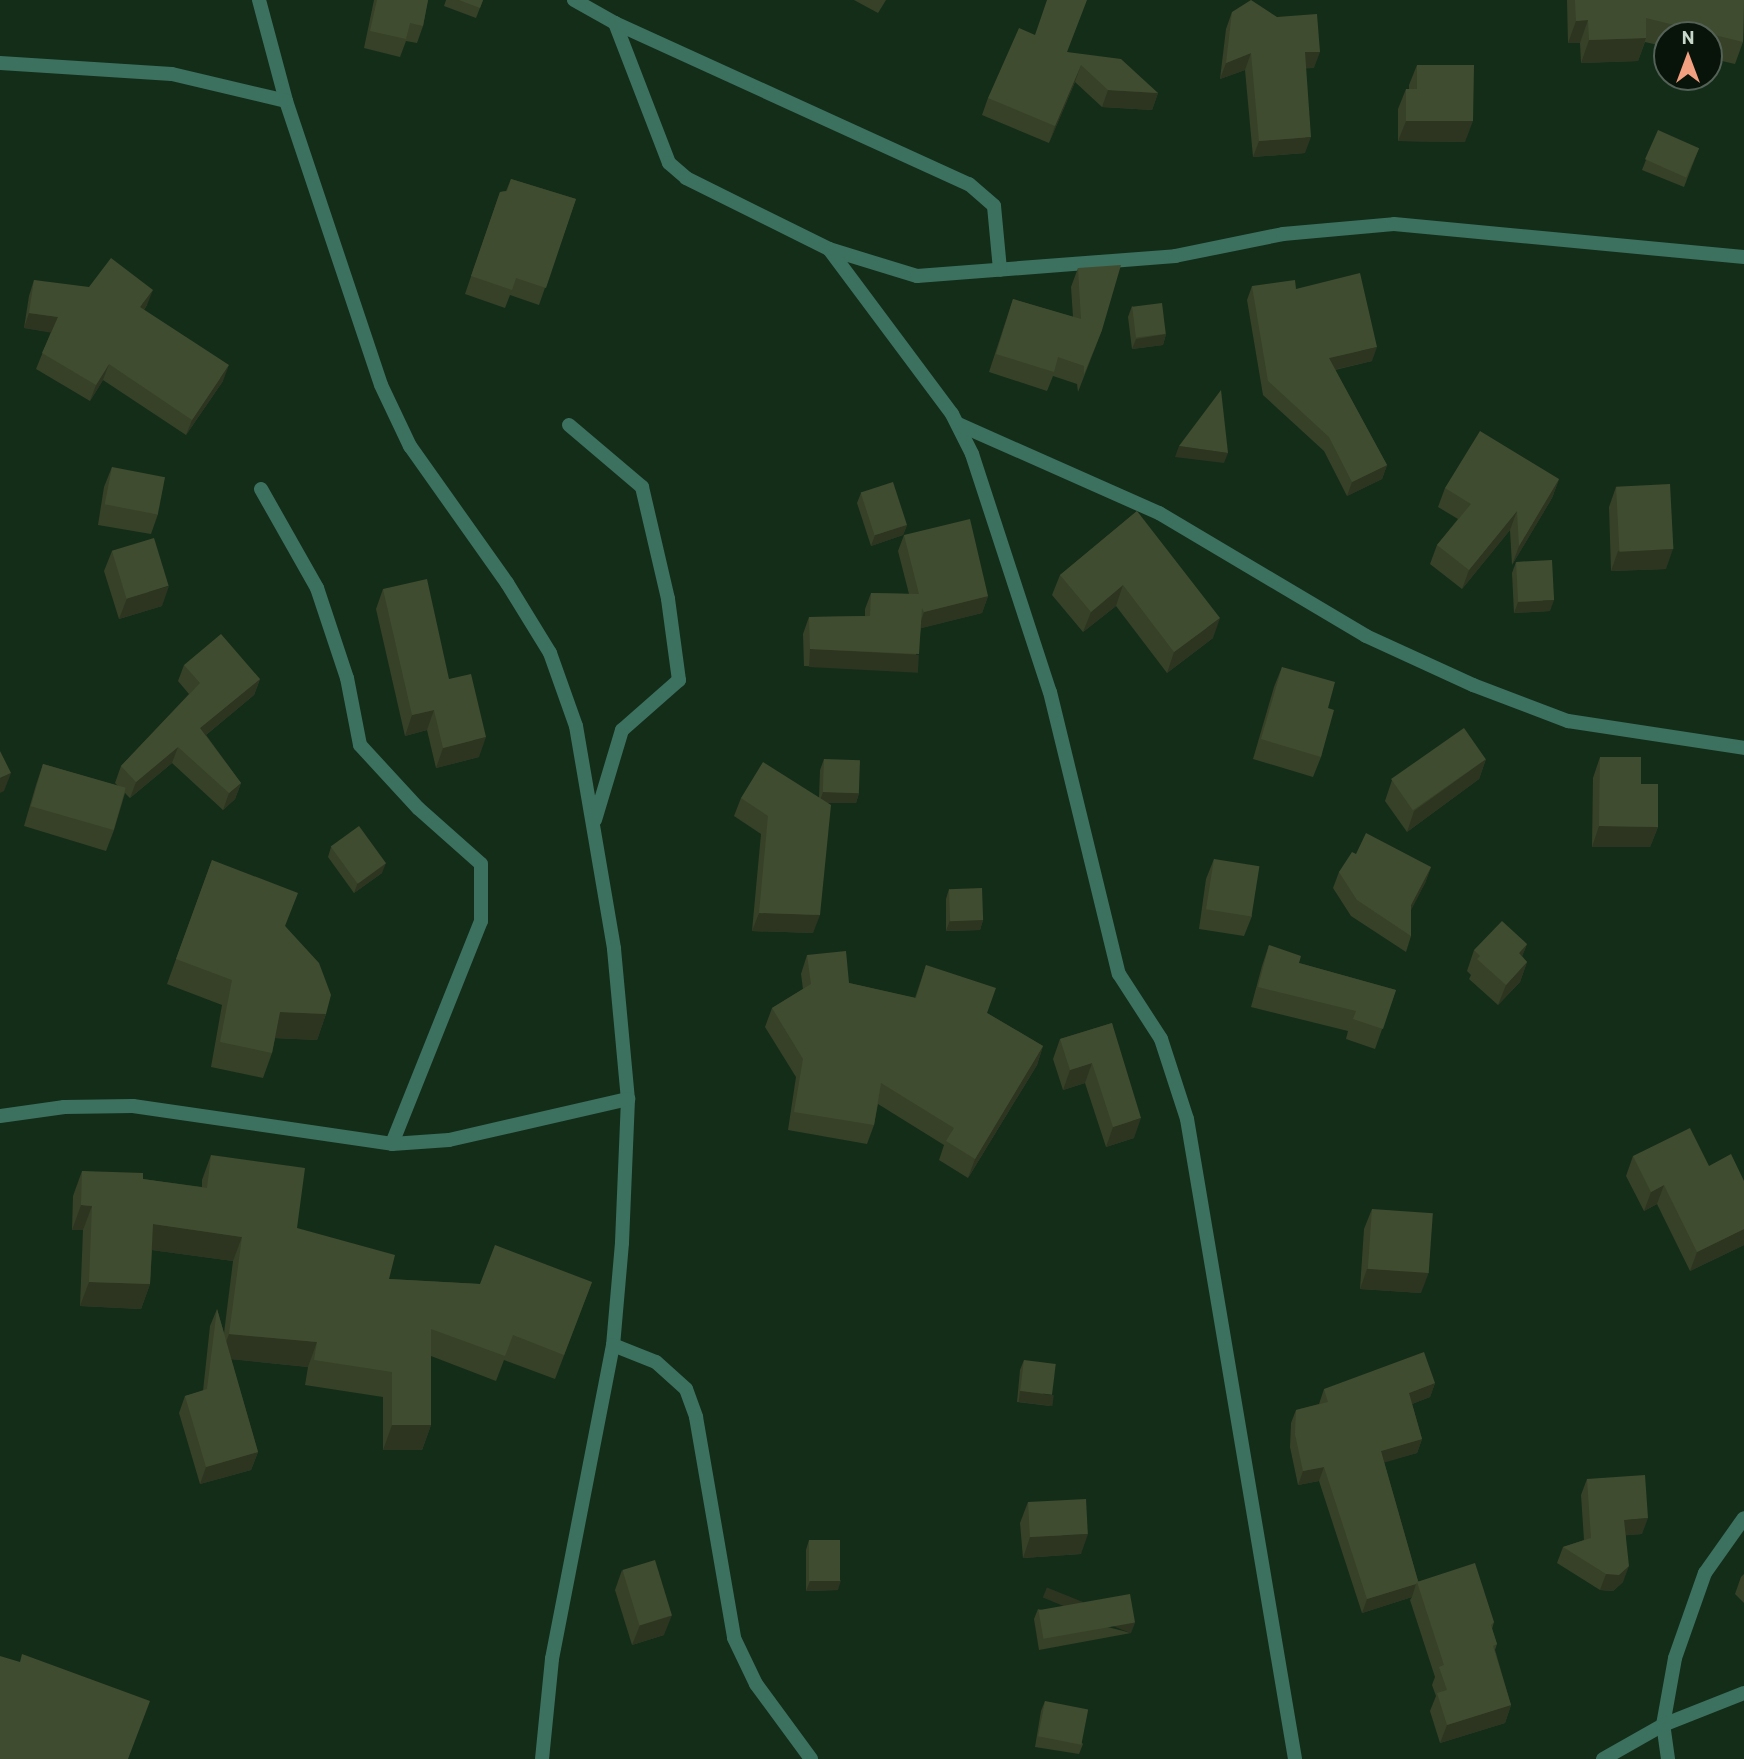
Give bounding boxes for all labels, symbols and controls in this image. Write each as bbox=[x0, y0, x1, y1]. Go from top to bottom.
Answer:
north arrow bbox=[1653, 21, 1723, 91]
text: N bbox=[1682, 25, 1694, 48]

